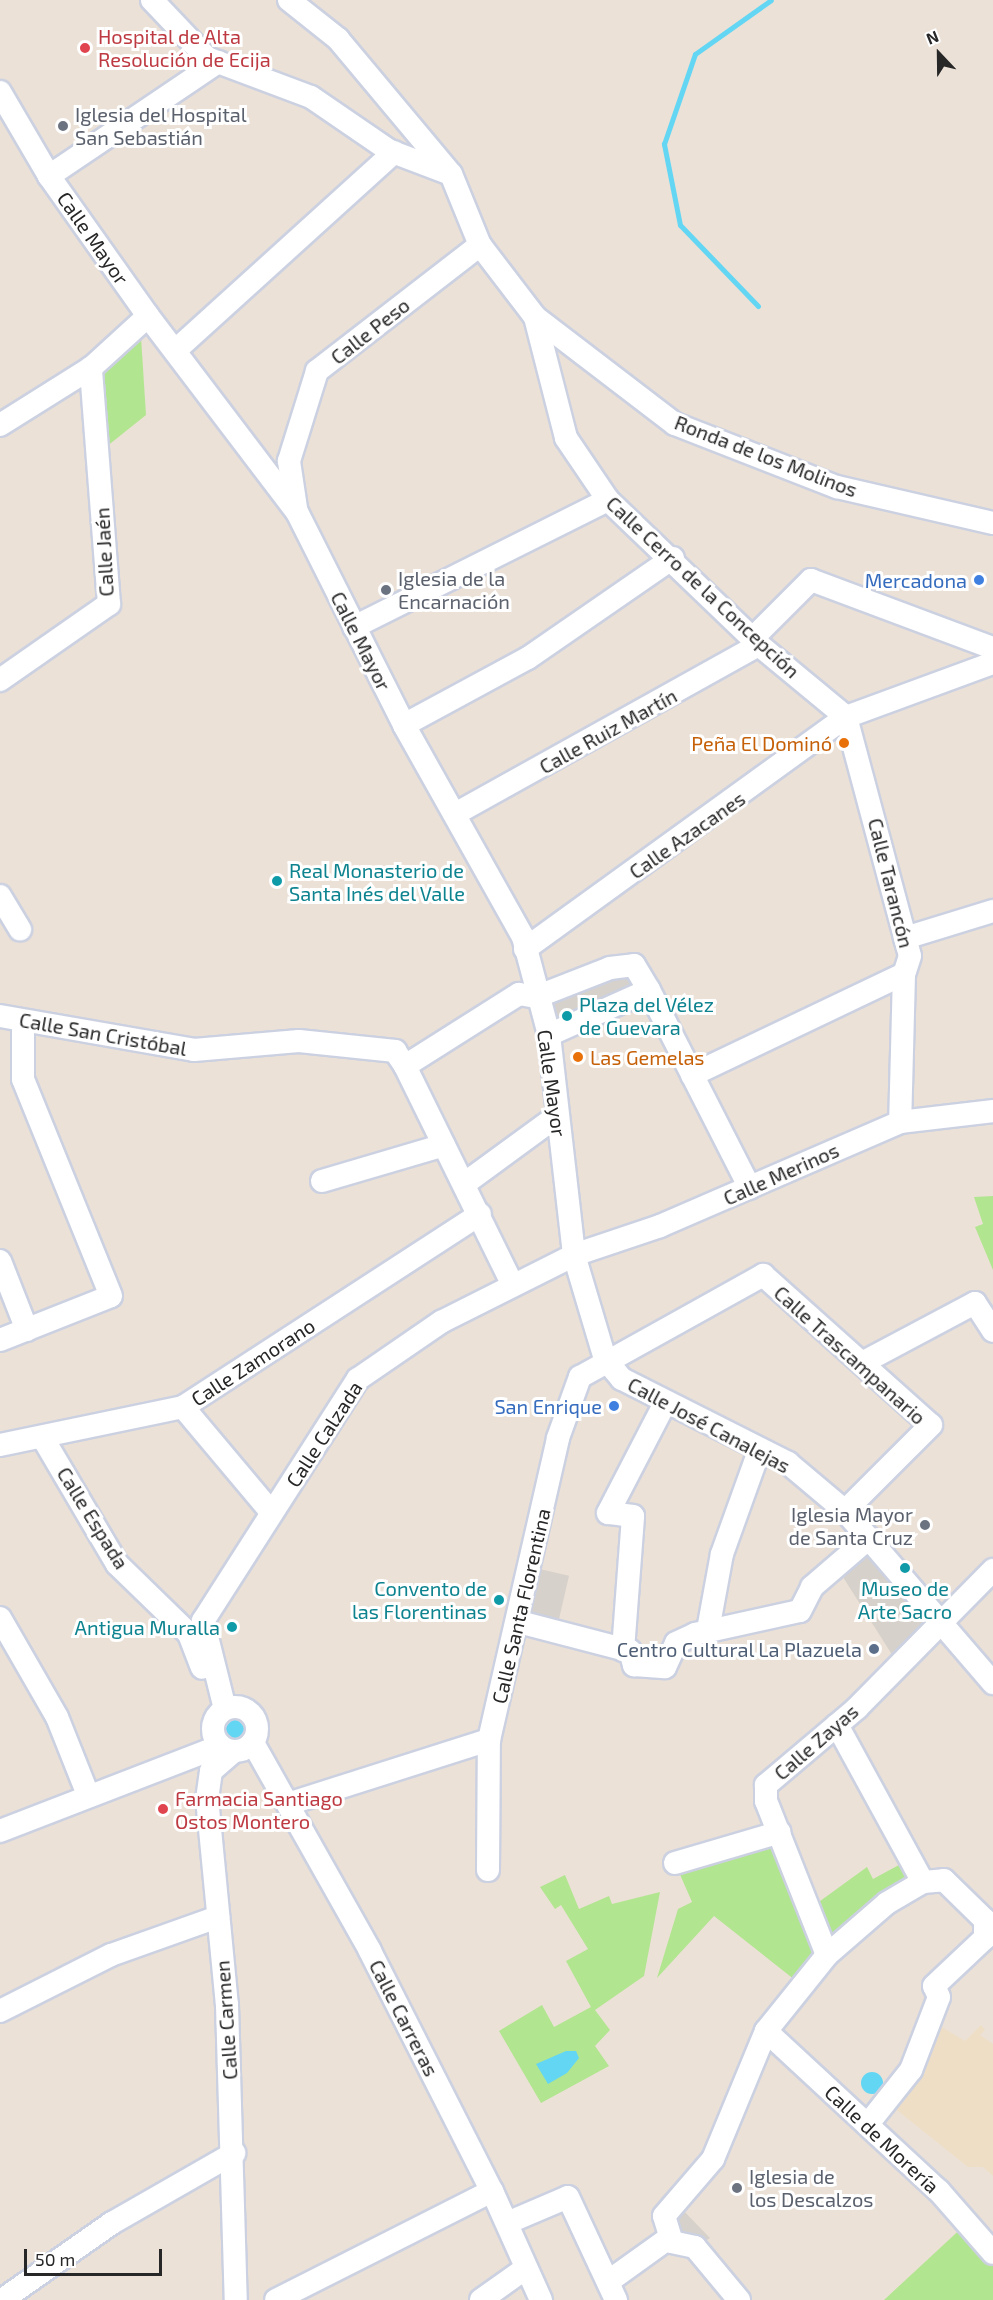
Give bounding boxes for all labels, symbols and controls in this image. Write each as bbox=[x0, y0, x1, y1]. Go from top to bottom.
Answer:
place label: Hospital de Alta Resolución de Ecija bbox=[98, 24, 271, 71]
north arrow bbox=[909, 24, 969, 84]
text: N bbox=[923, 26, 941, 48]
marker: Hospital de Alta Resolución de Ecija bbox=[76, 39, 94, 57]
place label: Iglesia del Hospital San Sebastián bbox=[75, 102, 247, 149]
marker: Iglesia del Hospital San Sebastián bbox=[56, 119, 70, 133]
street label: Calle Mayor bbox=[52, 187, 134, 289]
street label: Calle Peso bbox=[326, 293, 414, 369]
street label: Ronda de los Molinos bbox=[671, 410, 861, 502]
street label: Calle Cerro de la Concepción bbox=[601, 491, 805, 683]
street label: Calle Jaén bbox=[90, 507, 118, 597]
place label: Iglesia de la Encarnación bbox=[398, 566, 510, 613]
place label: Mercadona bbox=[865, 568, 967, 592]
marker: Mercadona bbox=[972, 573, 986, 587]
marker: Iglesia de la Encarnación bbox=[379, 583, 393, 597]
street label: Calle Mayor bbox=[326, 588, 396, 694]
street label: Calle Ruiz Martín bbox=[535, 683, 681, 779]
place label: Peña El Dominó bbox=[691, 731, 832, 755]
marker: Peña El Dominó bbox=[837, 736, 851, 750]
street label: Calle Azacanes bbox=[624, 786, 750, 884]
street label: Calle Tarancón bbox=[863, 815, 919, 951]
place label: Real Monasterio de Santa Inés del Valle bbox=[289, 858, 466, 905]
marker: Real Monasterio de Santa Inés del Valle bbox=[270, 874, 284, 888]
place label: Plaza del Vélez de Guevara bbox=[579, 993, 715, 1040]
street label: Calle San Cristóbal bbox=[17, 1007, 189, 1061]
marker: Plaza del Vélez de Guevara bbox=[560, 1009, 574, 1023]
street label: Calle Mayor bbox=[533, 1028, 571, 1138]
place label: Las Gemelas bbox=[590, 1045, 705, 1069]
marker: Las Gemelas bbox=[571, 1050, 585, 1064]
street label: Calle Merinos bbox=[720, 1138, 842, 1210]
street label: Calle Trascampanario bbox=[769, 1280, 931, 1430]
street label: Calle Zamorano bbox=[187, 1313, 319, 1411]
street label: Calle José Canalejas bbox=[624, 1372, 794, 1478]
street label: Calle Calzada bbox=[281, 1377, 367, 1491]
place label: San Enrique bbox=[494, 1394, 602, 1418]
marker: San Enrique bbox=[607, 1399, 621, 1413]
street label: Calle Espada bbox=[52, 1463, 134, 1573]
place label: Iglesia Mayor de Santa Cruz bbox=[788, 1502, 913, 1549]
street label: Calle Santa Florentina bbox=[487, 1506, 555, 1706]
marker: Iglesia Mayor de Santa Cruz bbox=[918, 1518, 932, 1532]
marker: Museo de Arte Sacro bbox=[898, 1561, 912, 1575]
place label: Convento de las Florentinas bbox=[352, 1576, 487, 1623]
place label: Museo de Arte Sacro bbox=[858, 1577, 952, 1624]
marker: Convento de las Florentinas bbox=[492, 1593, 506, 1607]
place label: Antigua Muralla bbox=[75, 1615, 220, 1639]
marker: Antigua Muralla bbox=[225, 1620, 239, 1634]
place label: Centro Cultural La Plazuela bbox=[616, 1637, 862, 1661]
marker: Centro Cultural La Plazuela bbox=[867, 1642, 881, 1656]
street label: Calle Zayas bbox=[769, 1699, 863, 1785]
place label: Farmacia Santiago Ostos Montero bbox=[175, 1786, 343, 1833]
marker: Farmacia Santiago Ostos Montero bbox=[156, 1802, 170, 1816]
street label: Calle Carreras bbox=[364, 1956, 444, 2080]
street label: Calle Carmen bbox=[210, 1959, 242, 2081]
street label: Calle de Morería bbox=[820, 2080, 944, 2198]
place label: Iglesia de los Descalzos bbox=[749, 2164, 873, 2211]
marker: Iglesia de los Descalzos bbox=[730, 2181, 744, 2195]
scale bar bbox=[27, 2237, 165, 2275]
text: 50 m bbox=[35, 2248, 75, 2270]

